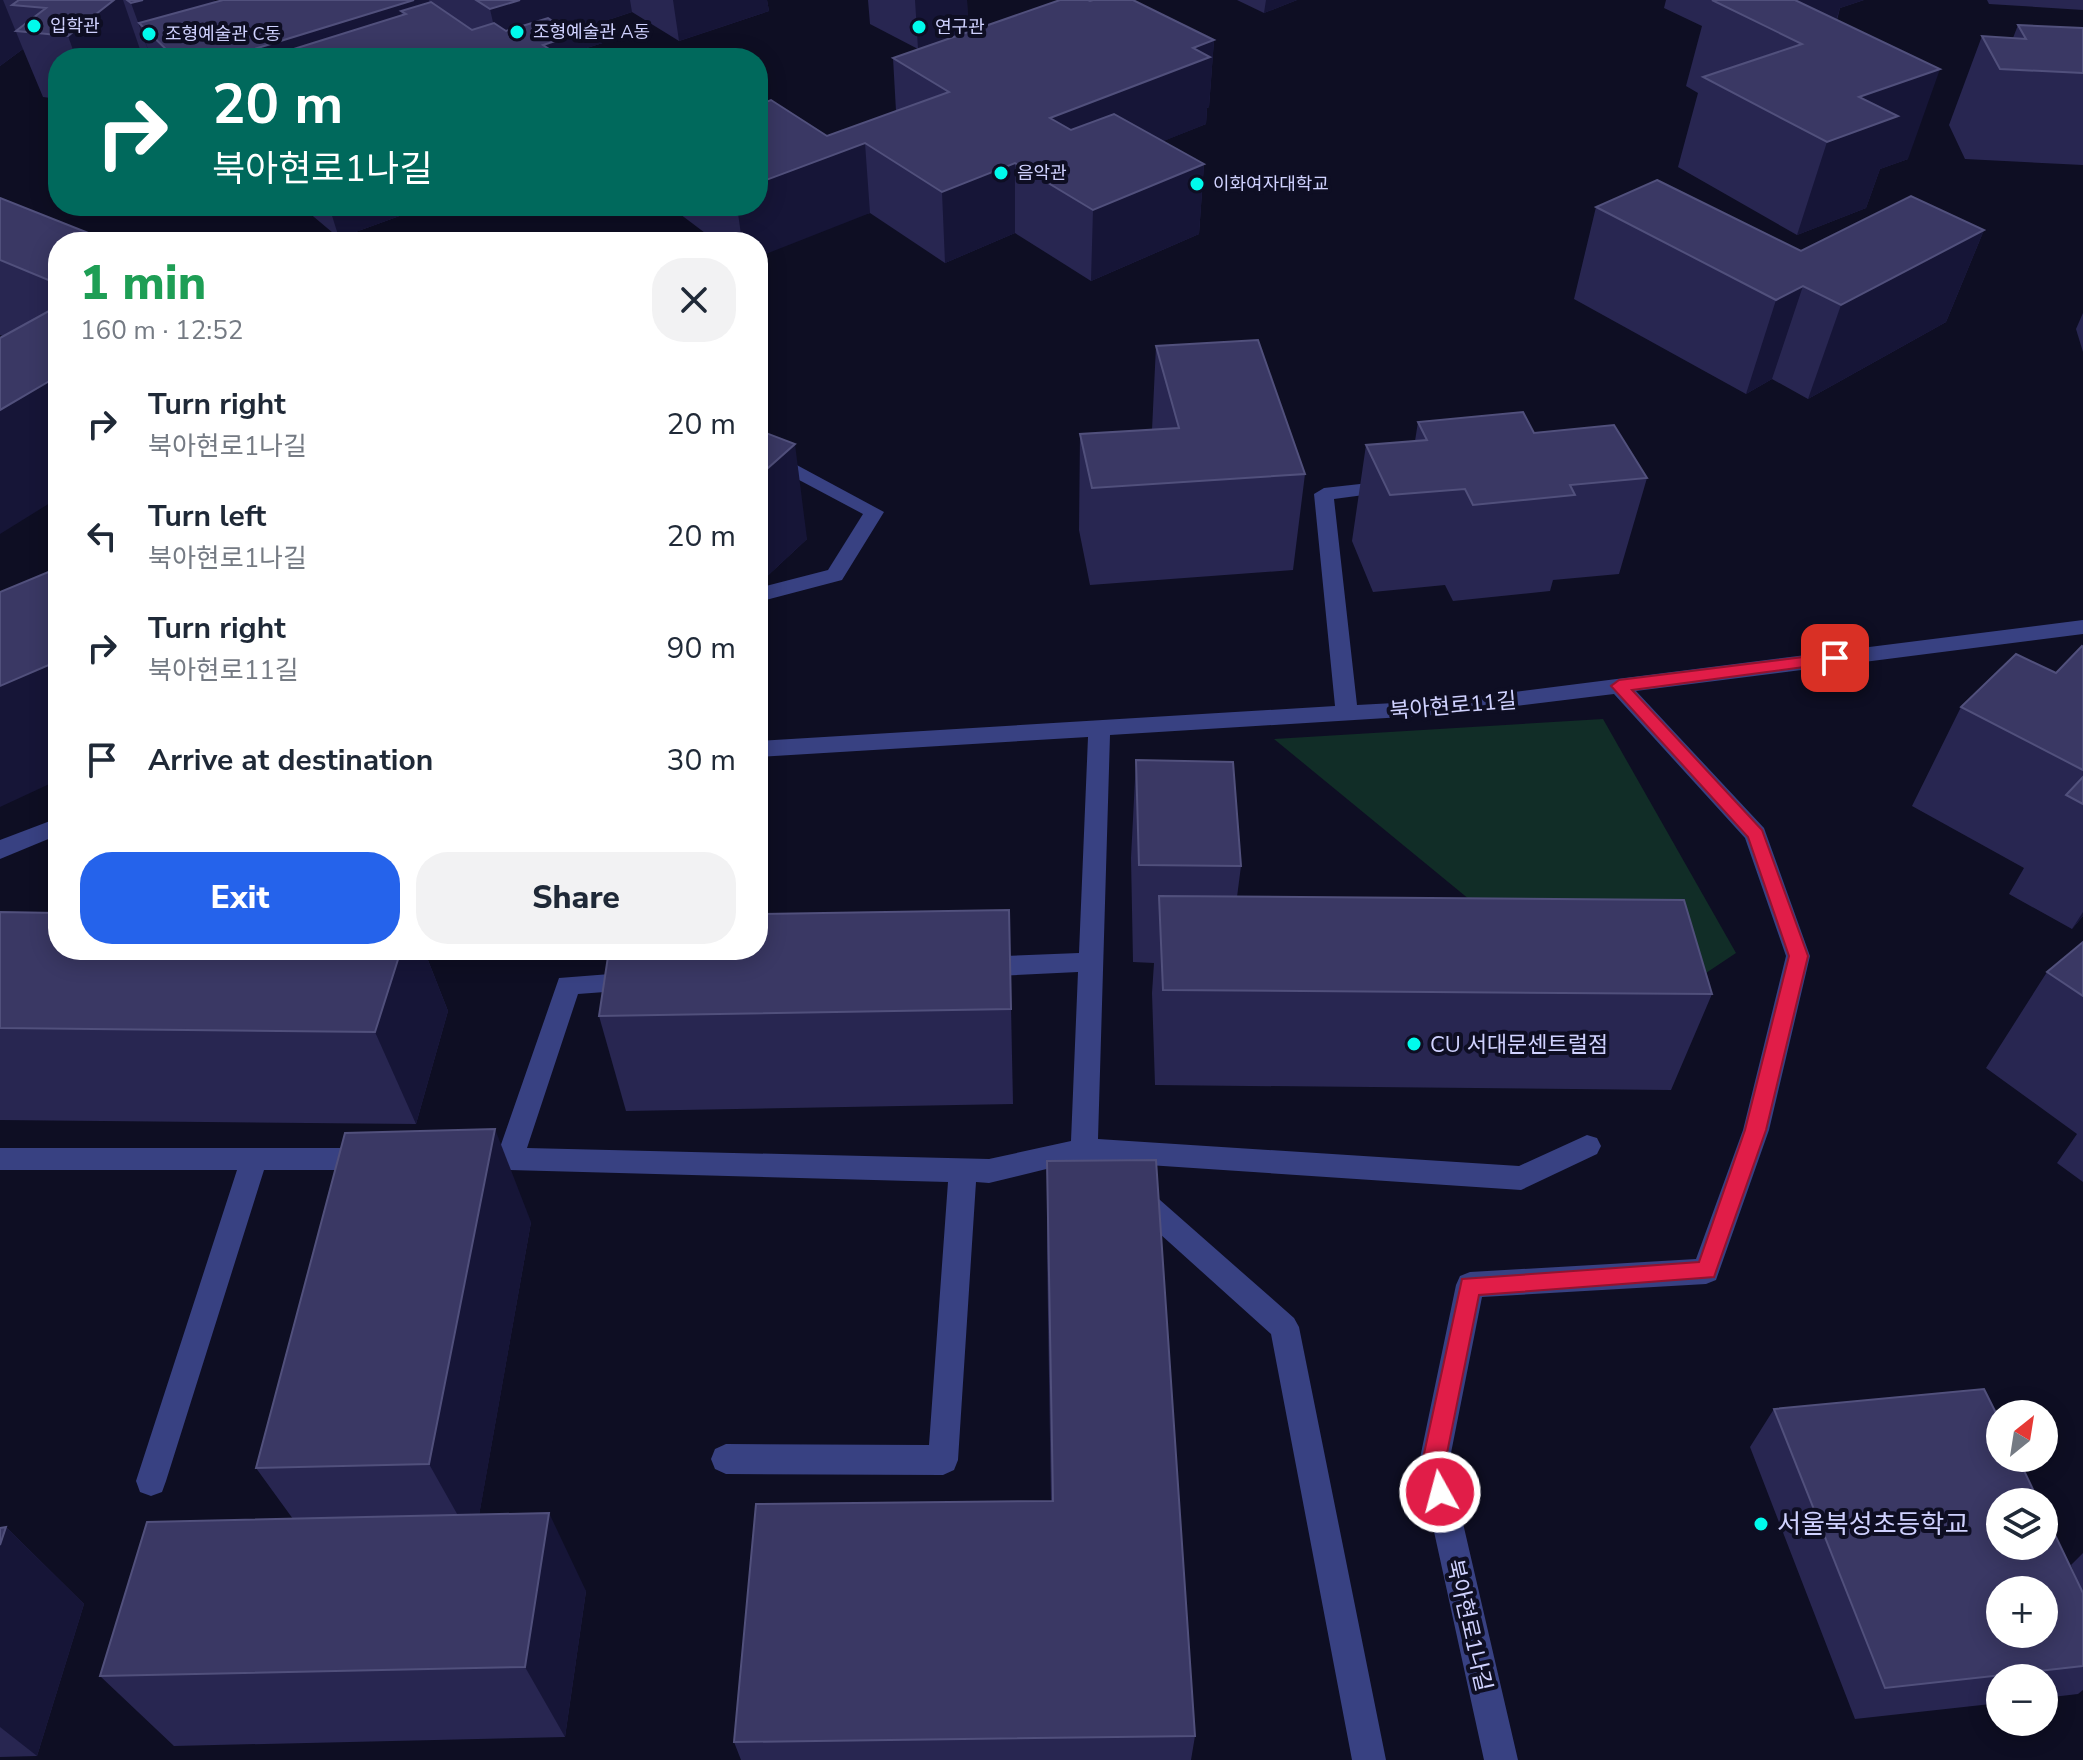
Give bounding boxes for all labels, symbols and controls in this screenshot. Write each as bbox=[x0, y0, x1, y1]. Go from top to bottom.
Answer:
place label: 입학관 bbox=[50, 14, 100, 38]
place label: 연구관 bbox=[935, 15, 985, 39]
marker: 입학관 bbox=[25, 17, 43, 35]
marker: 연구관 bbox=[910, 18, 928, 36]
place label: 조형예술관 A동 bbox=[533, 20, 650, 44]
place label: 조형예술관 C동 bbox=[165, 22, 281, 46]
marker: 조형예술관 A동 bbox=[508, 23, 526, 41]
marker: 조형예술관 C동 bbox=[140, 25, 158, 43]
text: 20 m bbox=[212, 66, 343, 143]
icon: right bbox=[80, 80, 184, 184]
text: 북아현로1나길 bbox=[212, 145, 432, 194]
place label: 음악관 bbox=[1017, 161, 1067, 185]
marker: 음악관 bbox=[992, 164, 1010, 182]
place label: 이화여자대학교 bbox=[1213, 172, 1329, 196]
marker: 이화여자대학교 bbox=[1188, 175, 1206, 193]
text: 1 min bbox=[80, 250, 206, 316]
button: close bbox=[652, 258, 736, 342]
text: 160 m · 12:52 bbox=[80, 313, 243, 348]
text: Turn right bbox=[148, 384, 286, 425]
icon: right bbox=[80, 402, 124, 446]
text: 20 m bbox=[667, 404, 736, 445]
text: 북아현로1나길 bbox=[148, 429, 307, 464]
text: Turn left bbox=[148, 496, 266, 537]
icon: left bbox=[80, 514, 124, 558]
text: 20 m bbox=[667, 516, 736, 557]
text: 북아현로1나길 bbox=[148, 541, 307, 576]
text: Turn right bbox=[148, 608, 286, 649]
pin bbox=[1801, 624, 1869, 692]
icon: right bbox=[80, 626, 124, 670]
text: 90 m bbox=[667, 628, 736, 669]
icon: arrive bbox=[1813, 636, 1857, 680]
text: 북아현로11길 bbox=[148, 653, 299, 688]
street label: 북아현로11길 bbox=[1388, 685, 1518, 727]
icon: arrive bbox=[80, 738, 124, 782]
text: Arrive at destination bbox=[148, 740, 433, 781]
text: 30 m bbox=[667, 740, 736, 781]
button: Exit bbox=[80, 852, 400, 944]
button: Share bbox=[416, 852, 736, 944]
place label: CU 서대문센트럴점 bbox=[1430, 1030, 1608, 1060]
marker: CU 서대문센트럴점 bbox=[1405, 1035, 1423, 1053]
north arrow bbox=[1986, 1400, 2058, 1472]
map controls bbox=[1986, 1400, 2058, 1736]
position arrow bbox=[1398, 1450, 1482, 1534]
button: layers bbox=[1986, 1488, 2058, 1560]
place label: 서울북성초등학교 bbox=[1777, 1507, 1968, 1542]
marker: 서울북성초등학교 bbox=[1752, 1515, 1770, 1533]
street label: 북아현로1나길 bbox=[1439, 1556, 1499, 1694]
button: + bbox=[1986, 1576, 2058, 1648]
button: − bbox=[1986, 1664, 2058, 1736]

